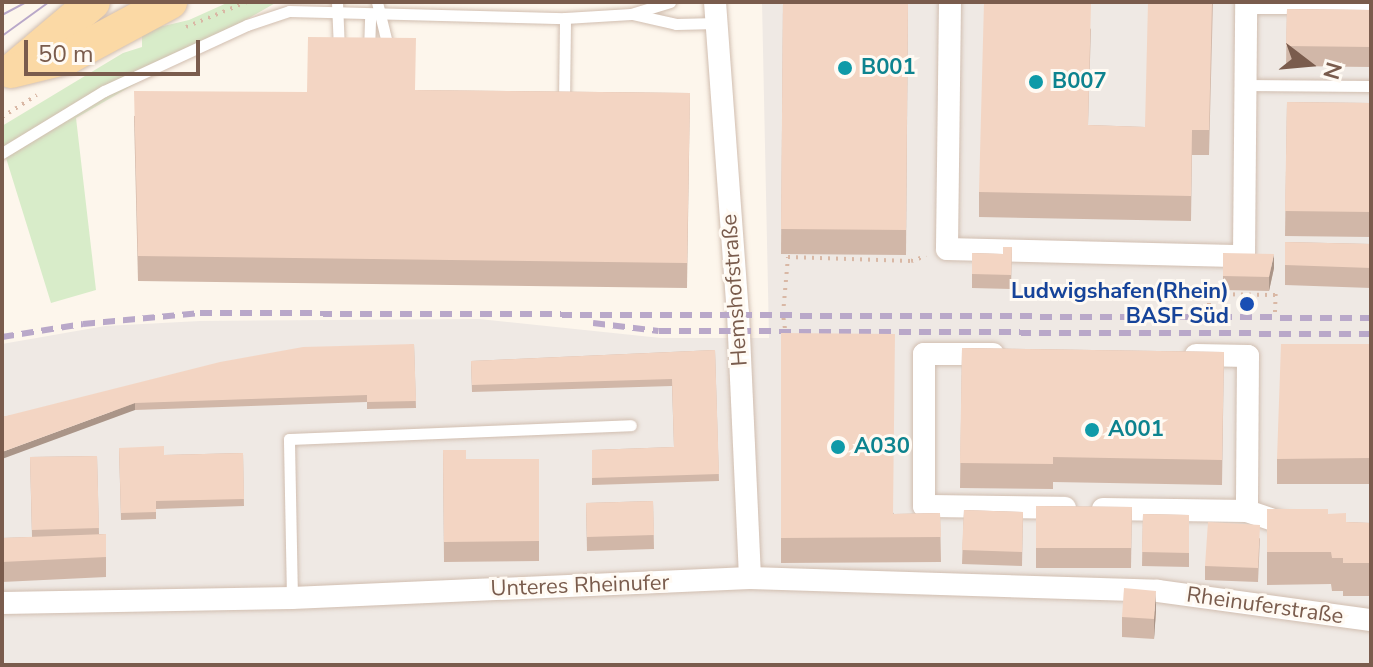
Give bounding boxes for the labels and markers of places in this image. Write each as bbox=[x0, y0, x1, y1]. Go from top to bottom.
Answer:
place label: B001 bbox=[861, 55, 916, 81]
marker: B001 bbox=[836, 59, 854, 77]
place label: B007 bbox=[1052, 69, 1107, 95]
marker: B007 bbox=[1027, 73, 1045, 91]
place label: Ludwigshafen(Rhein) BASF Süd bbox=[1011, 278, 1229, 330]
marker: Ludwigshafen(Rhein) BASF Süd bbox=[1236, 293, 1258, 315]
place label: A001 bbox=[1108, 417, 1164, 443]
marker: A001 bbox=[1083, 421, 1101, 439]
place label: A030 bbox=[854, 434, 910, 460]
marker: A030 bbox=[829, 438, 847, 456]

